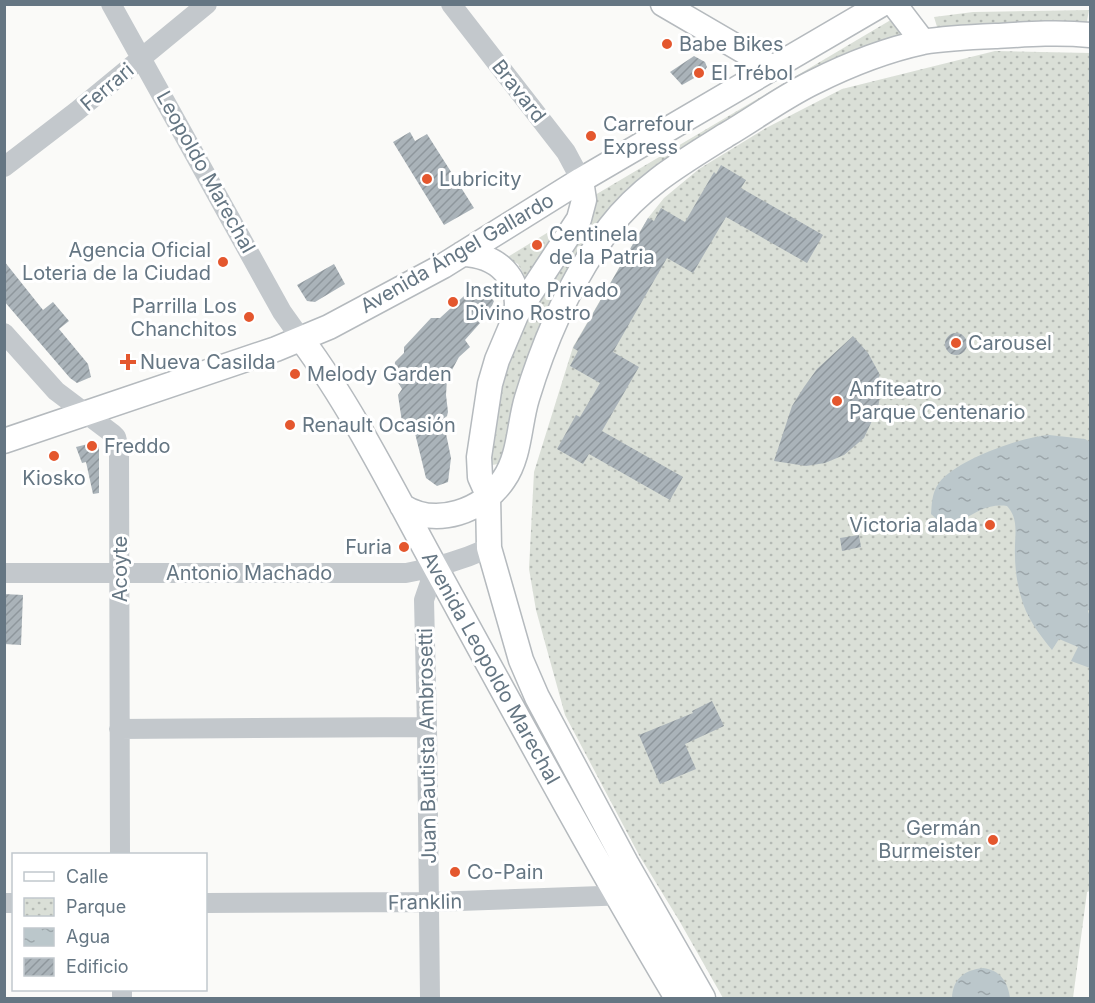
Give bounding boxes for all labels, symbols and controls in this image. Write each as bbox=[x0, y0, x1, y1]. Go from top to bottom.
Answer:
place label: Babe Bikes bbox=[679, 32, 784, 56]
marker: Babe Bikes bbox=[660, 37, 674, 51]
street label: Bravard bbox=[487, 55, 551, 127]
street label: Ferrari bbox=[76, 58, 138, 116]
place label: El Trébol bbox=[711, 61, 793, 85]
marker: El Trébol bbox=[692, 66, 706, 80]
street label: Leopoldo Marechal bbox=[152, 87, 260, 257]
place label: Carrefour Express bbox=[603, 112, 694, 159]
marker: Carrefour Express bbox=[584, 129, 598, 143]
place label: Lubricity bbox=[439, 167, 522, 191]
marker: Lubricity bbox=[420, 172, 434, 186]
street label: Avenida Ángel Gallardo bbox=[356, 187, 558, 318]
place label: Centinela de la Patria bbox=[549, 222, 655, 269]
place label: Agencia Oficial Loteria de la Ciudad bbox=[22, 238, 211, 285]
marker: Centinela de la Patria bbox=[530, 238, 544, 252]
marker: Agencia Oficial Loteria de la Ciudad bbox=[216, 255, 230, 269]
place label: Instituto Privado Divino Rostro bbox=[465, 278, 619, 325]
place label: Parrilla Los Chanchitos bbox=[131, 294, 237, 341]
marker: Instituto Privado Divino Rostro bbox=[446, 295, 460, 309]
marker: Parrilla Los Chanchitos bbox=[242, 310, 256, 324]
place label: Carousel bbox=[968, 331, 1052, 355]
marker: Carousel bbox=[949, 336, 963, 350]
place label: Nueva Casilda bbox=[140, 350, 276, 374]
marker: Nueva Casilda bbox=[121, 355, 135, 369]
place label: Melody Garden bbox=[307, 362, 452, 386]
marker: Melody Garden bbox=[288, 367, 302, 381]
place label: Anfiteatro Parque Centenario bbox=[849, 377, 1025, 424]
marker: Anfiteatro Parque Centenario bbox=[830, 394, 844, 408]
place label: Renault Ocasión bbox=[302, 413, 456, 437]
marker: Renault Ocasión bbox=[283, 418, 297, 432]
place label: Freddo bbox=[104, 434, 171, 458]
marker: Freddo bbox=[85, 439, 99, 453]
marker: Kiosko bbox=[47, 449, 61, 463]
place label: Kiosko bbox=[22, 466, 86, 490]
place label: Victoria alada bbox=[849, 513, 978, 537]
marker: Victoria alada bbox=[983, 518, 997, 532]
place label: Furia bbox=[345, 535, 392, 559]
street label: Acoyte bbox=[108, 536, 132, 602]
marker: Furia bbox=[397, 540, 411, 554]
street label: Avenida Leopoldo Marechal bbox=[417, 548, 565, 788]
street label: Antonio Machado bbox=[166, 561, 332, 585]
street label: Juan Bautista Ambrosetti bbox=[413, 628, 441, 864]
place label: Germán Burmeister bbox=[878, 816, 981, 863]
marker: Germán Burmeister bbox=[986, 833, 1000, 847]
legend bbox=[12, 853, 207, 991]
place label: Co-Pain bbox=[467, 860, 543, 884]
marker: Co-Pain bbox=[448, 865, 462, 879]
text: Calle bbox=[66, 866, 108, 887]
street label: Franklin bbox=[388, 889, 462, 915]
text: Parque bbox=[66, 896, 126, 917]
text: Agua bbox=[66, 926, 110, 947]
text: Edificio bbox=[66, 956, 129, 977]

